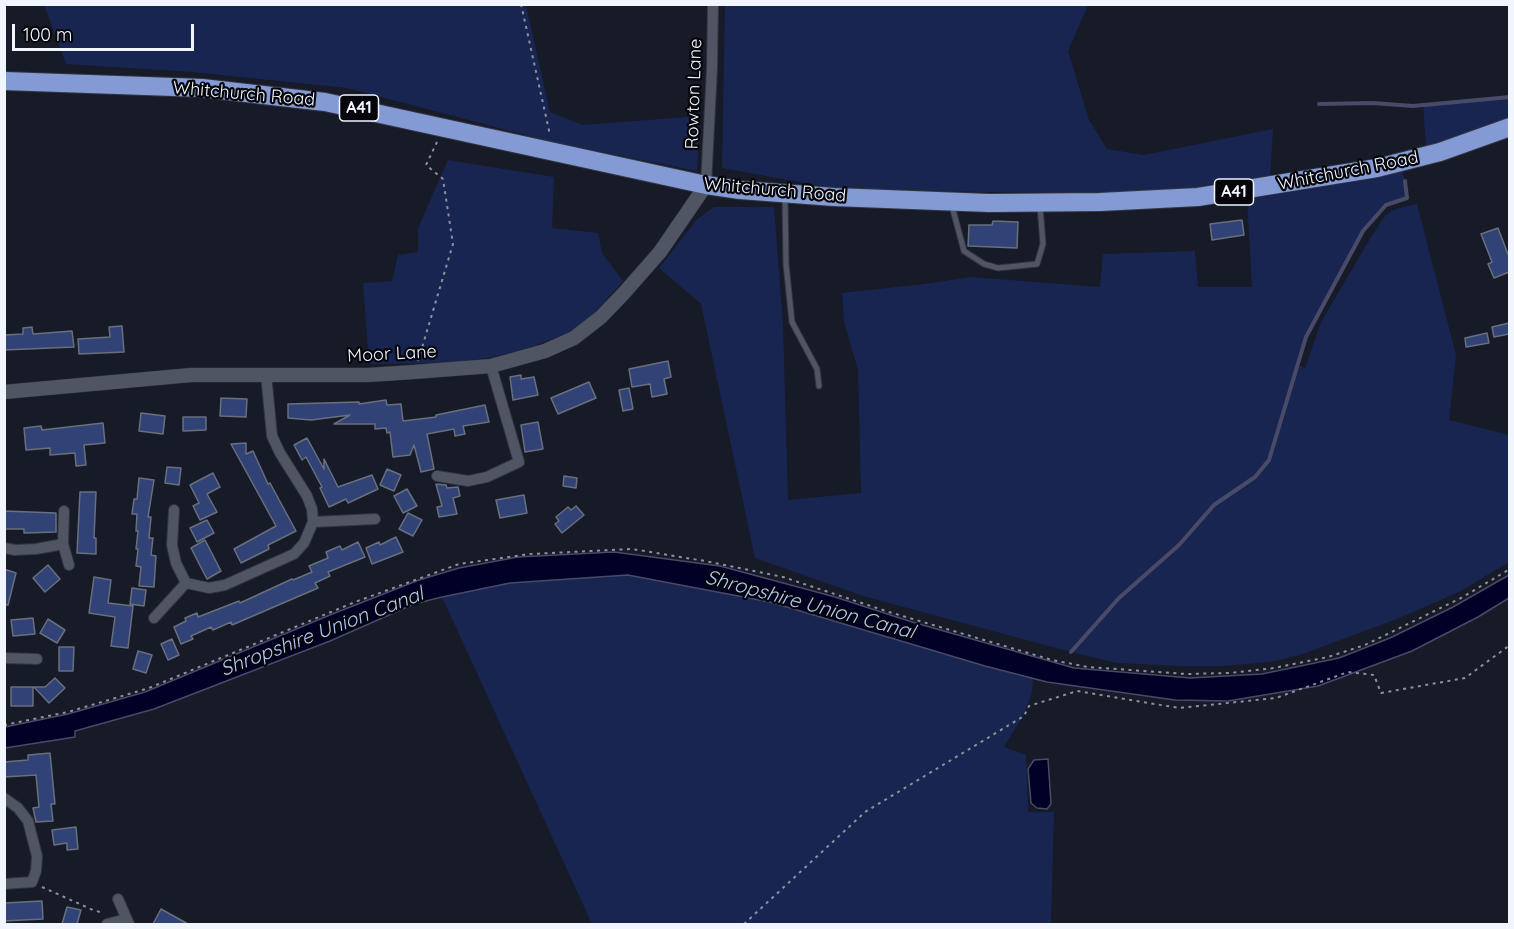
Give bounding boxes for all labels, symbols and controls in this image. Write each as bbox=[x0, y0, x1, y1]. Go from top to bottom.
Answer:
scale bar bbox=[15, 12, 196, 50]
text: 100 m bbox=[23, 23, 72, 46]
street label: Rowton Lane bbox=[681, 38, 707, 150]
street label: Whitchurch Road bbox=[172, 77, 316, 111]
road number: A41 bbox=[340, 95, 378, 121]
street label: Whitchurch Road bbox=[1276, 147, 1420, 195]
street label: Whitchurch Road bbox=[703, 173, 847, 207]
road number: A41 bbox=[1214, 179, 1254, 205]
street label: Moor Lane bbox=[347, 341, 437, 367]
water label: Shropshire Union Canal bbox=[703, 565, 917, 645]
water label: Shropshire Union Canal bbox=[217, 582, 427, 682]

